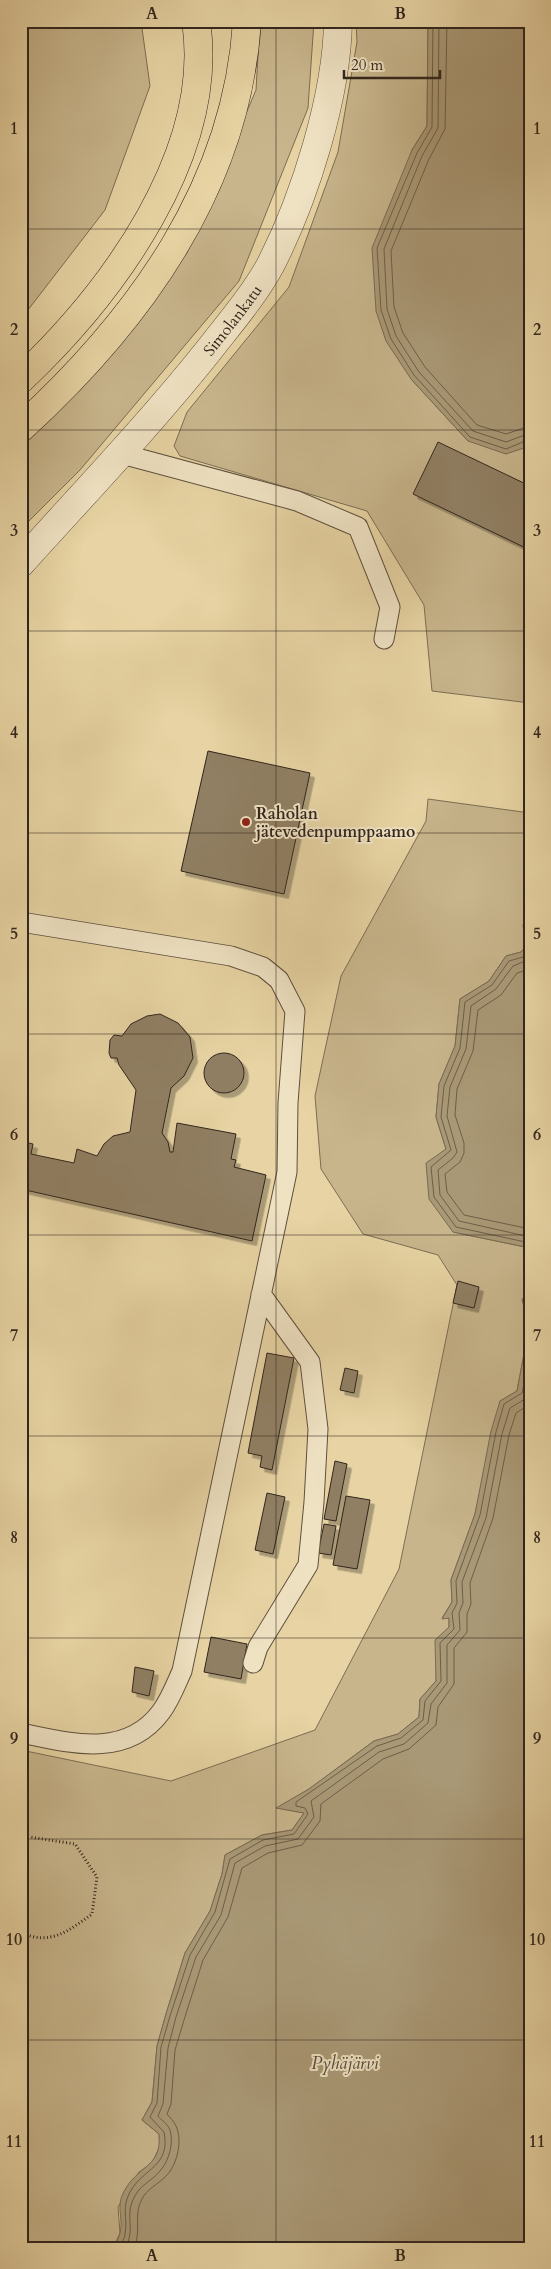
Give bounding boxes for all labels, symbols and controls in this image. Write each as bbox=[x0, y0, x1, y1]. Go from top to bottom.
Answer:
text: A bbox=[146, 3, 158, 25]
text: B bbox=[394, 3, 406, 25]
scale bar bbox=[344, 48, 440, 80]
text: 20 m bbox=[351, 55, 383, 75]
text: 1 bbox=[10, 118, 18, 140]
text: 1 bbox=[533, 118, 541, 140]
street label: Simolankatu bbox=[199, 281, 267, 361]
text: 2 bbox=[10, 319, 18, 341]
text: 2 bbox=[533, 319, 541, 341]
text: 3 bbox=[10, 520, 18, 542]
text: 3 bbox=[533, 520, 541, 542]
text: 4 bbox=[10, 722, 18, 744]
text: 4 bbox=[533, 722, 541, 744]
place label: Raholan jätevedenpumppaamo bbox=[254, 803, 415, 843]
marker: Raholan jätevedenpumppaamo bbox=[240, 816, 252, 828]
text: 5 bbox=[10, 923, 18, 945]
text: 5 bbox=[533, 923, 541, 945]
text: 6 bbox=[10, 1124, 18, 1146]
text: 6 bbox=[533, 1124, 541, 1146]
text: 7 bbox=[10, 1325, 18, 1347]
text: 7 bbox=[533, 1325, 541, 1347]
text: 8 bbox=[10, 1527, 18, 1549]
text: 8 bbox=[533, 1527, 541, 1549]
text: 9 bbox=[10, 1728, 18, 1750]
text: 9 bbox=[533, 1728, 541, 1750]
text: 10 bbox=[6, 1929, 22, 1951]
text: 10 bbox=[529, 1929, 545, 1951]
water label: Pyhäjärvi bbox=[311, 2051, 380, 2076]
text: 11 bbox=[6, 2131, 22, 2153]
text: 11 bbox=[529, 2131, 545, 2153]
text: A bbox=[146, 2245, 158, 2267]
text: B bbox=[394, 2245, 406, 2267]

